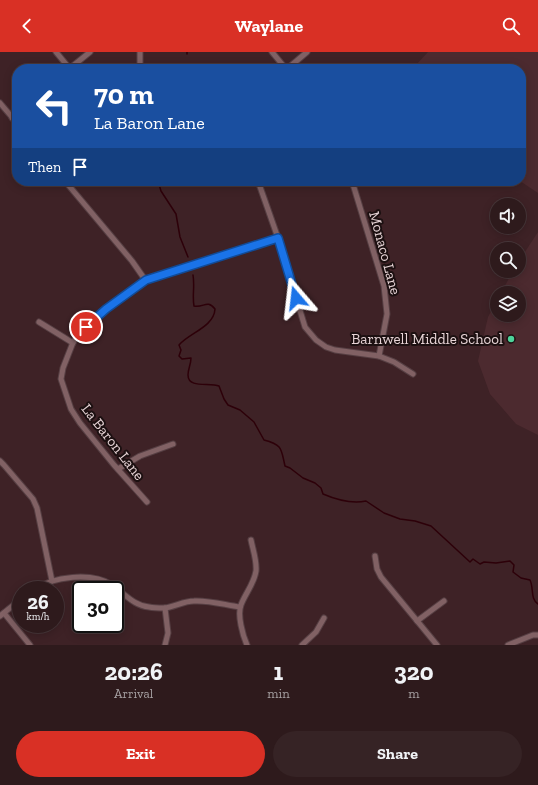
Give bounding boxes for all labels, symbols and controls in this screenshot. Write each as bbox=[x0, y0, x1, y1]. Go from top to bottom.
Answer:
icon: back bbox=[16, 15, 38, 37]
text: Waylane bbox=[235, 15, 303, 37]
icon: search bbox=[500, 15, 522, 37]
text: 70 m bbox=[94, 78, 154, 111]
icon: left bbox=[28, 80, 80, 132]
text: La Baron Lane bbox=[94, 112, 205, 134]
icon: arrive bbox=[69, 156, 91, 178]
text: Then bbox=[28, 158, 61, 176]
map controls bbox=[490, 198, 526, 322]
button: sound bbox=[490, 198, 526, 234]
street label: Monaco Lane bbox=[365, 209, 405, 297]
button: search bbox=[490, 242, 526, 278]
position arrow bbox=[275, 277, 317, 319]
button: layers bbox=[490, 286, 526, 322]
pin bbox=[69, 310, 103, 344]
icon: arrive bbox=[75, 316, 97, 338]
place label: Barnwell Middle School bbox=[351, 330, 503, 348]
marker: Barnwell Middle School bbox=[506, 334, 516, 344]
street label: La Baron Lane bbox=[78, 400, 148, 484]
speed limit sign: 30 bbox=[72, 581, 124, 633]
text: 26 bbox=[27, 590, 49, 614]
text: km/h bbox=[27, 611, 49, 623]
text: 20:26 bbox=[104, 657, 163, 686]
text: 1 bbox=[274, 657, 283, 686]
text: 320 bbox=[394, 657, 434, 686]
text: Arrival bbox=[114, 686, 153, 701]
text: min bbox=[267, 686, 290, 701]
text: m bbox=[408, 686, 419, 701]
button: Exit bbox=[16, 731, 265, 777]
button: Share bbox=[273, 731, 522, 777]

